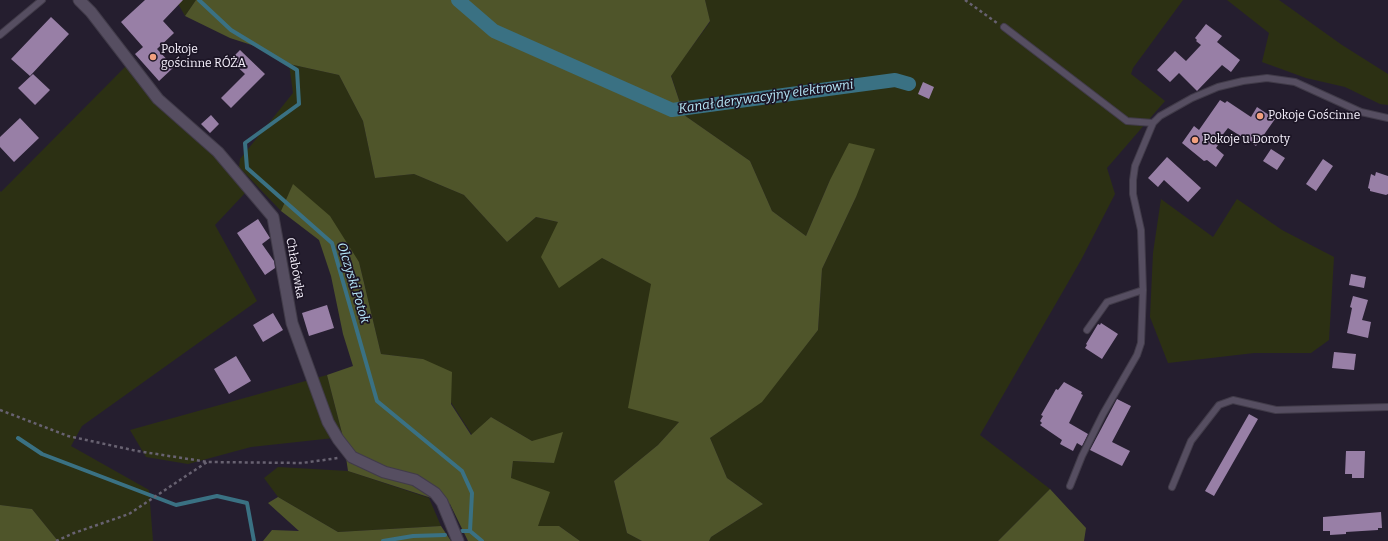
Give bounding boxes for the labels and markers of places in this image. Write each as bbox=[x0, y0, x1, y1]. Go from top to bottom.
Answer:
place label: Pokoje gościnne RÓŻA bbox=[161, 43, 246, 71]
marker: Pokoje gościnne RÓŻA bbox=[148, 52, 158, 62]
place label: Pokoje Gościnne bbox=[1268, 109, 1360, 123]
marker: Pokoje Gościnne bbox=[1255, 111, 1265, 121]
place label: Pokoje u Doroty bbox=[1203, 133, 1290, 147]
marker: Pokoje u Doroty bbox=[1190, 135, 1200, 145]

